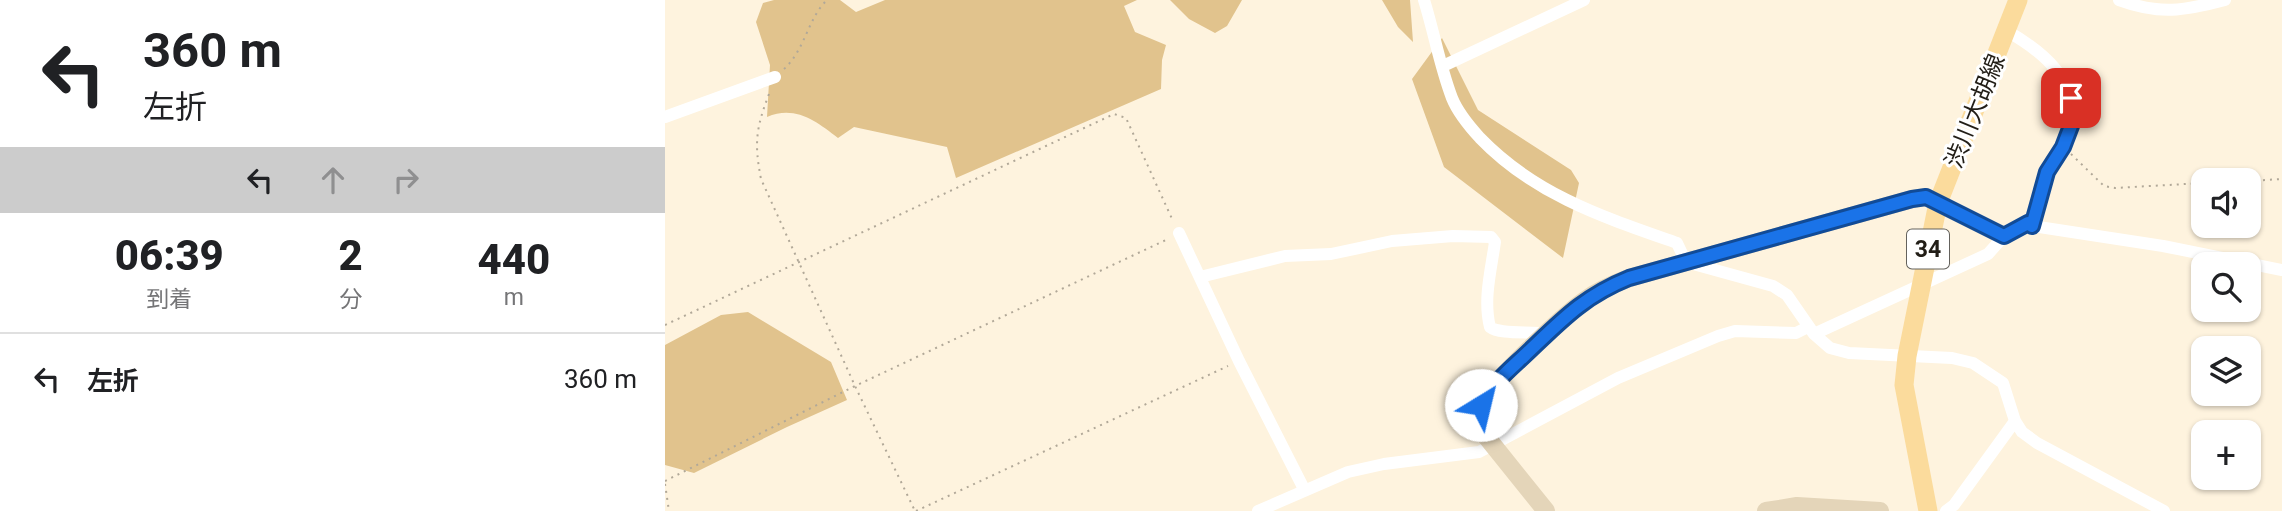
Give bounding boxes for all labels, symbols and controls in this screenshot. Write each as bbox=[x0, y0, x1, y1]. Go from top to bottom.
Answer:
text: 360 m bbox=[143, 22, 282, 79]
icon: left bbox=[28, 28, 119, 119]
street label: 渋川大胡線 bbox=[1940, 50, 2010, 172]
pin bbox=[2041, 68, 2101, 128]
icon: arrive bbox=[2052, 79, 2090, 117]
text: 左折 bbox=[143, 88, 207, 126]
icon: left bbox=[241, 161, 279, 199]
icon: ahead bbox=[314, 161, 352, 199]
icon: right bbox=[387, 161, 425, 199]
map controls bbox=[2191, 168, 2261, 490]
button: sound bbox=[2191, 168, 2261, 238]
road number: 34 bbox=[1907, 230, 1949, 268]
text: 06:39 bbox=[115, 231, 224, 280]
text: 2 bbox=[339, 231, 363, 280]
text: 440 bbox=[478, 235, 550, 284]
button: search bbox=[2191, 252, 2261, 322]
text: m bbox=[504, 284, 524, 311]
text: 到着 bbox=[146, 286, 192, 313]
text: 分 bbox=[339, 286, 362, 313]
button: layers bbox=[2191, 336, 2261, 406]
icon: left bbox=[28, 360, 66, 398]
text: 360 m bbox=[564, 364, 637, 394]
text: 左折 bbox=[87, 366, 139, 396]
position arrow bbox=[1444, 368, 1518, 442]
button: + bbox=[2191, 420, 2261, 490]

